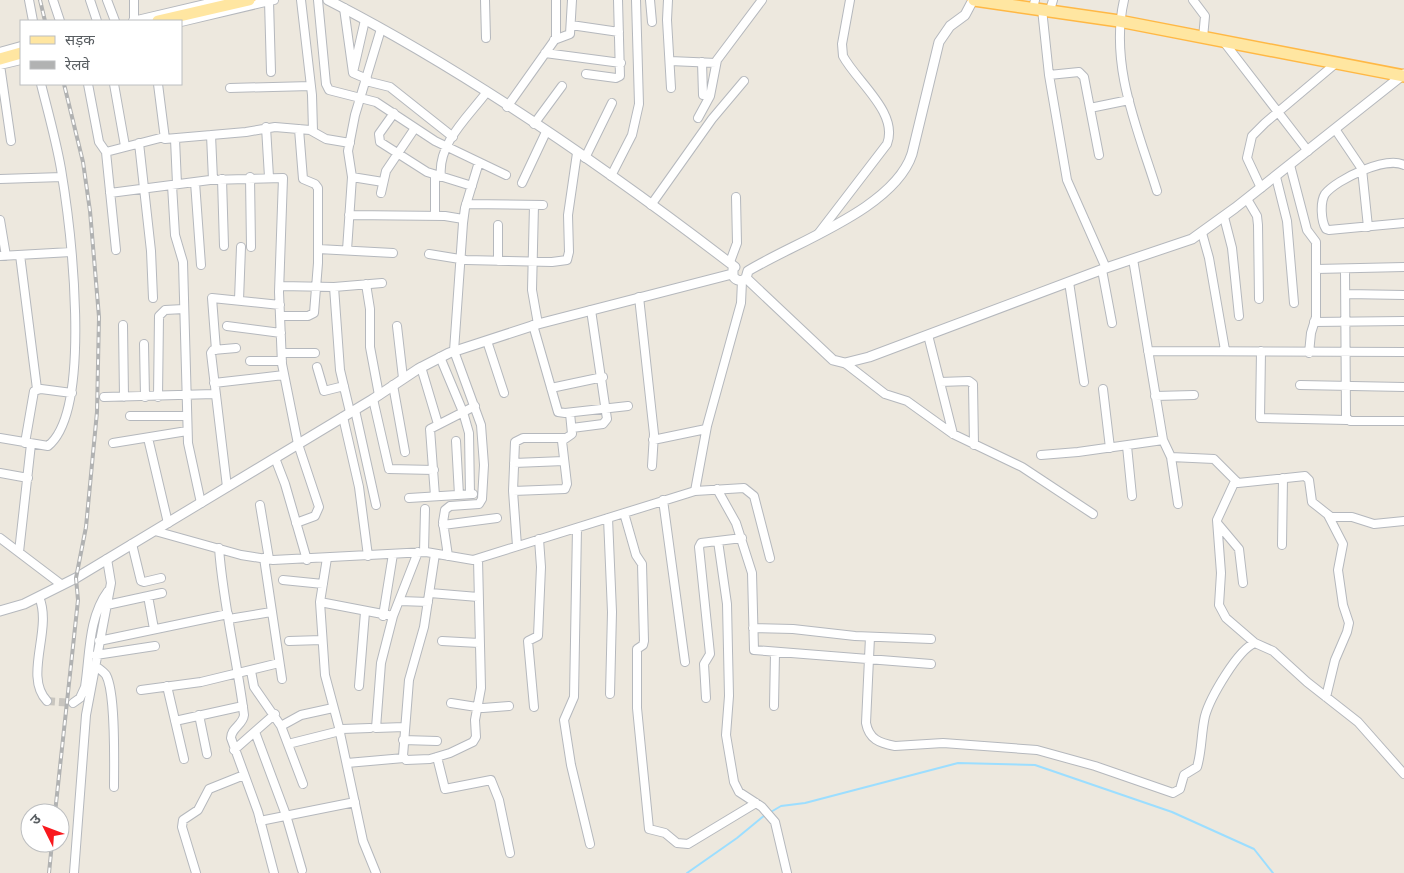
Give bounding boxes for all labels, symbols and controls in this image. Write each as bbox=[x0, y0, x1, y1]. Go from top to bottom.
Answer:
legend bbox=[20, 20, 182, 85]
text: सड़क bbox=[65, 30, 95, 49]
text: रेलवे bbox=[64, 55, 90, 74]
north arrow bbox=[20, 803, 70, 853]
text: उ bbox=[26, 810, 45, 828]

